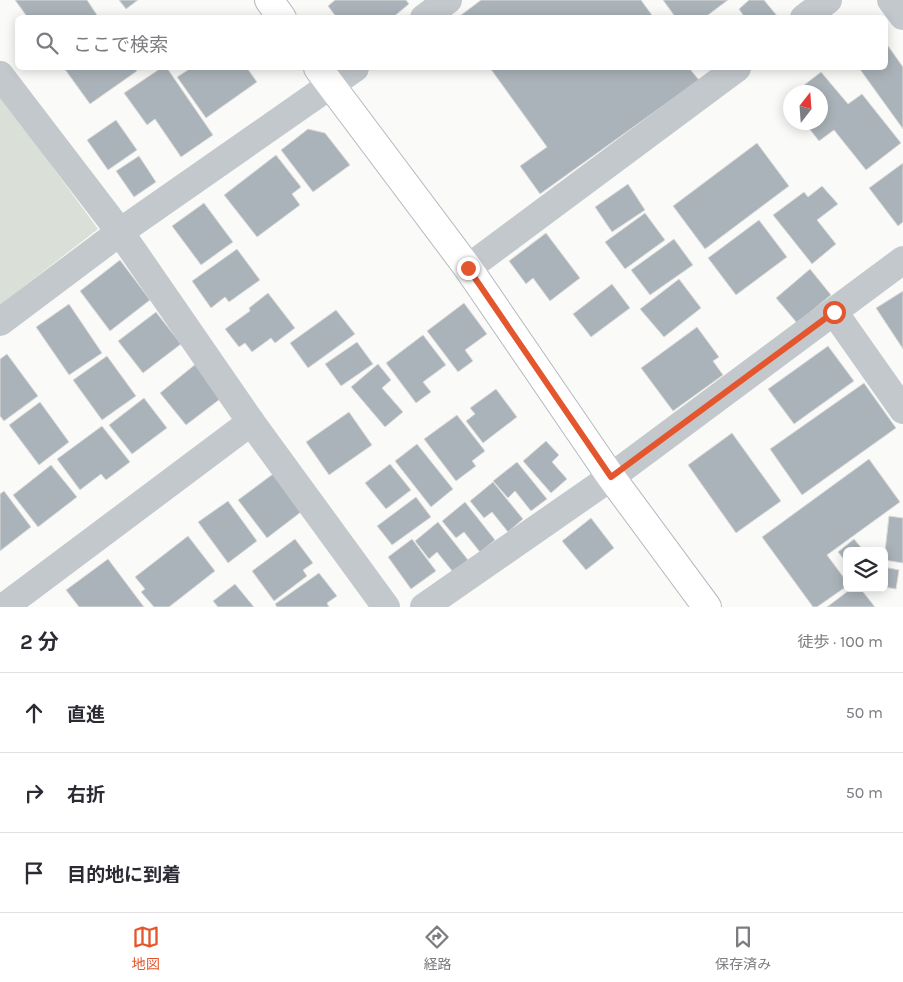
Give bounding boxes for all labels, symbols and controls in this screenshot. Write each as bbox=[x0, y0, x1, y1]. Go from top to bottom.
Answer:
search box bbox=[15, 15, 888, 70]
icon: search bbox=[33, 29, 61, 57]
text: ここで検索 bbox=[73, 34, 168, 56]
north arrow bbox=[783, 85, 828, 130]
route end bbox=[457, 257, 480, 280]
route start bbox=[823, 301, 846, 324]
map controls bbox=[843, 547, 888, 592]
button: layers bbox=[843, 547, 888, 592]
text: 2 分 bbox=[20, 630, 59, 654]
text: 徒歩 · 100 m bbox=[797, 632, 883, 651]
icon: ahead bbox=[20, 699, 48, 727]
text: 50 m bbox=[846, 703, 883, 722]
text: 直進 bbox=[67, 704, 105, 726]
icon: right bbox=[20, 779, 48, 807]
text: 50 m bbox=[846, 783, 883, 802]
text: 右折 bbox=[67, 784, 105, 806]
icon: arrive bbox=[20, 859, 48, 887]
text: 目的地に到着 bbox=[67, 864, 181, 886]
tab: 地図 bbox=[132, 923, 160, 973]
tab: 経路 bbox=[423, 923, 451, 973]
tab: 保存済み bbox=[715, 923, 771, 973]

